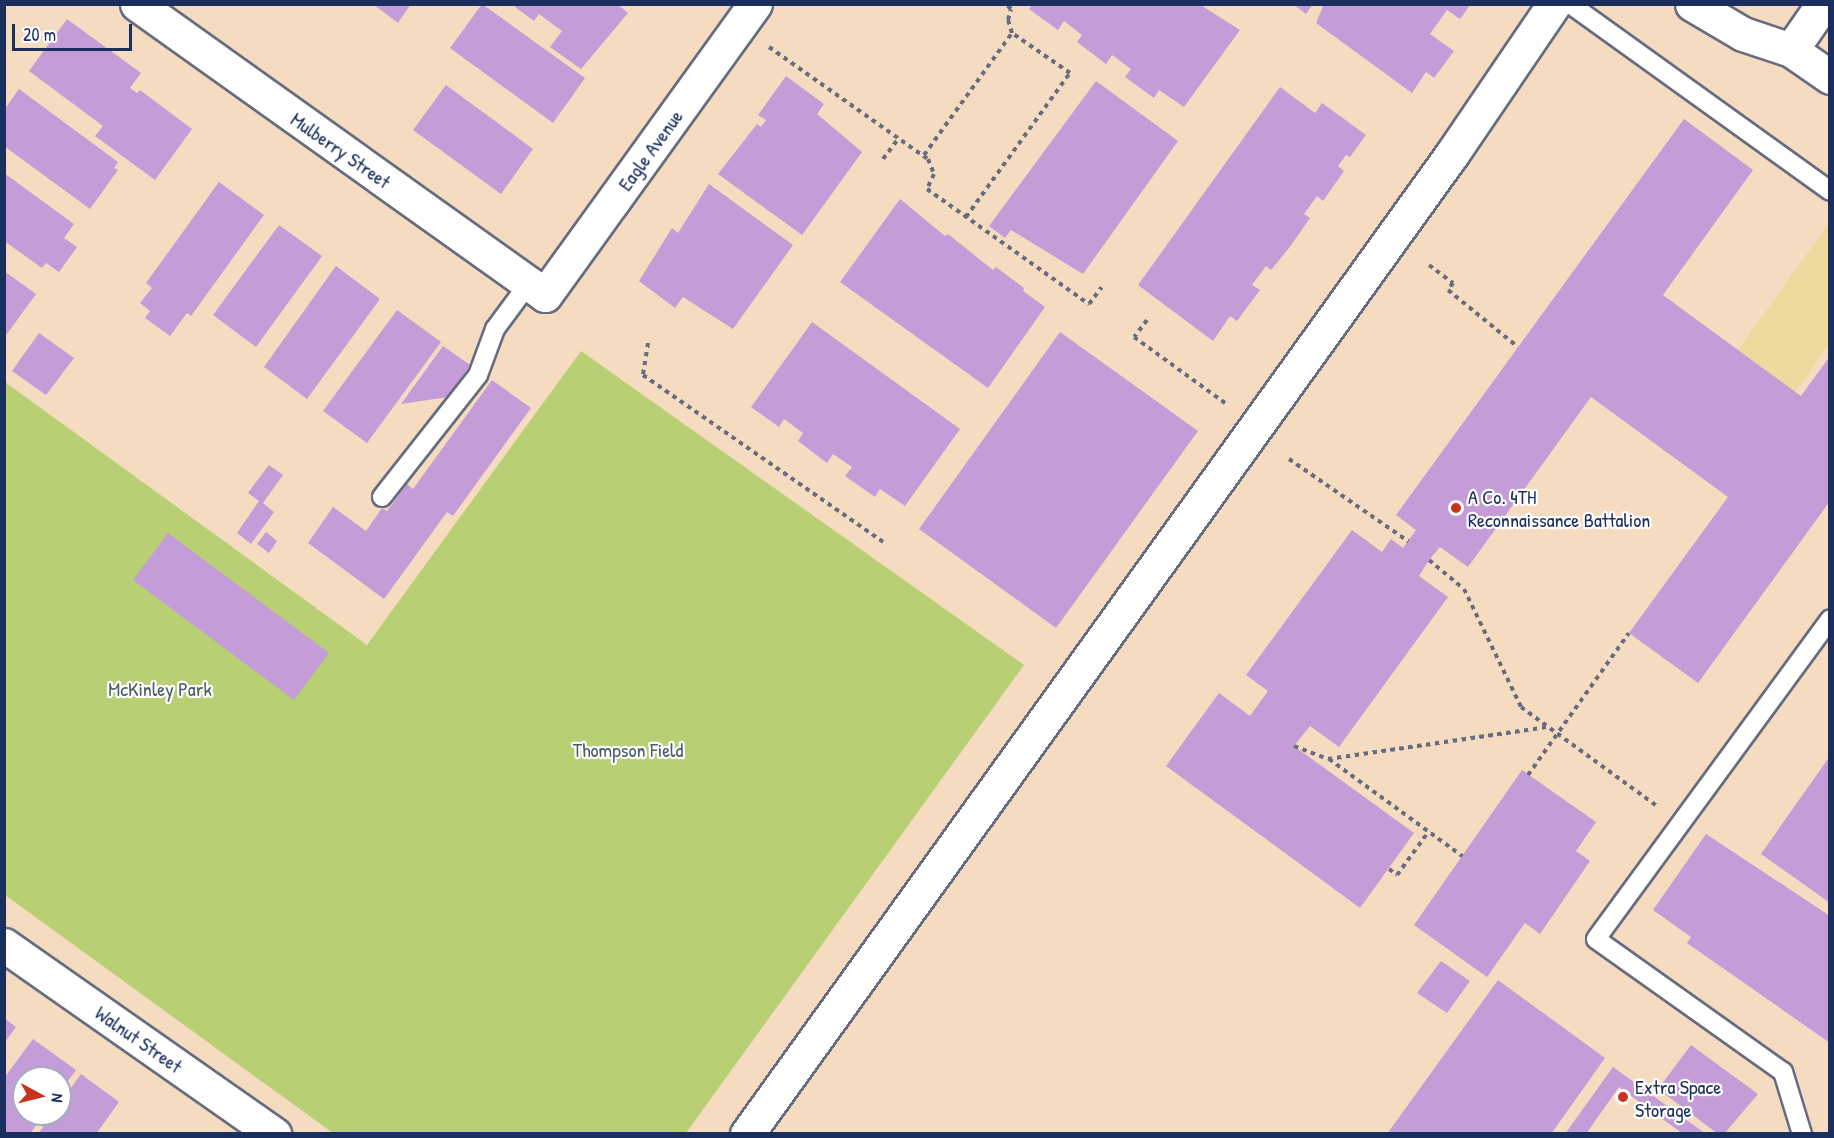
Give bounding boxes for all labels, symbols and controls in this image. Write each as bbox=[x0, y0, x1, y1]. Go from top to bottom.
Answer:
scale bar bbox=[15, 12, 135, 50]
text: 20 m bbox=[23, 22, 56, 47]
street label: Eagle Avenue bbox=[613, 105, 687, 195]
street label: Mulberry Street bbox=[286, 107, 396, 193]
place label: A Co. 4TH Reconnaissance Battalion bbox=[1468, 484, 1650, 531]
marker: A Co. 4TH Reconnaissance Battalion bbox=[1449, 501, 1463, 515]
park label: McKinley Park bbox=[108, 676, 212, 700]
park label: Thompson Field bbox=[573, 737, 683, 761]
street label: Walnut Street bbox=[91, 1000, 187, 1078]
north arrow bbox=[12, 1066, 72, 1126]
place label: Extra Space Storage bbox=[1635, 1074, 1721, 1121]
marker: Extra Space Storage bbox=[1616, 1090, 1630, 1104]
text: N bbox=[46, 1092, 69, 1104]

